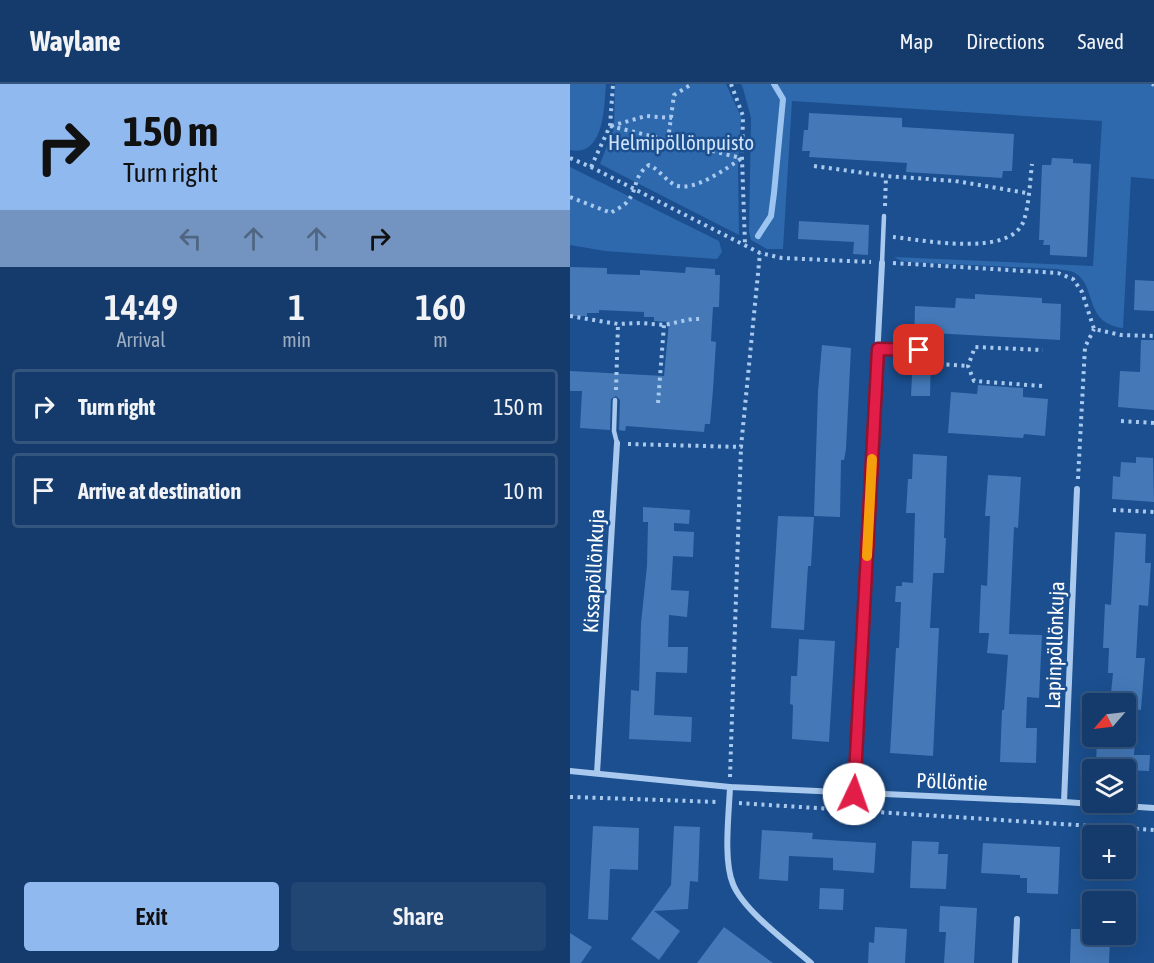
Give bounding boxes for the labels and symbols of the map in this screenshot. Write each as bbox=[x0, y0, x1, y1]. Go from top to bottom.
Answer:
park label: Helmipöllönpuisto bbox=[608, 130, 754, 154]
pin bbox=[893, 324, 944, 375]
street label: Kissapöllönkuja bbox=[578, 508, 608, 634]
street label: Lapinpöllönkuja bbox=[1040, 581, 1068, 709]
north arrow bbox=[1082, 693, 1136, 747]
position arrow bbox=[822, 762, 886, 826]
street label: Pöllöntie bbox=[916, 768, 988, 794]

